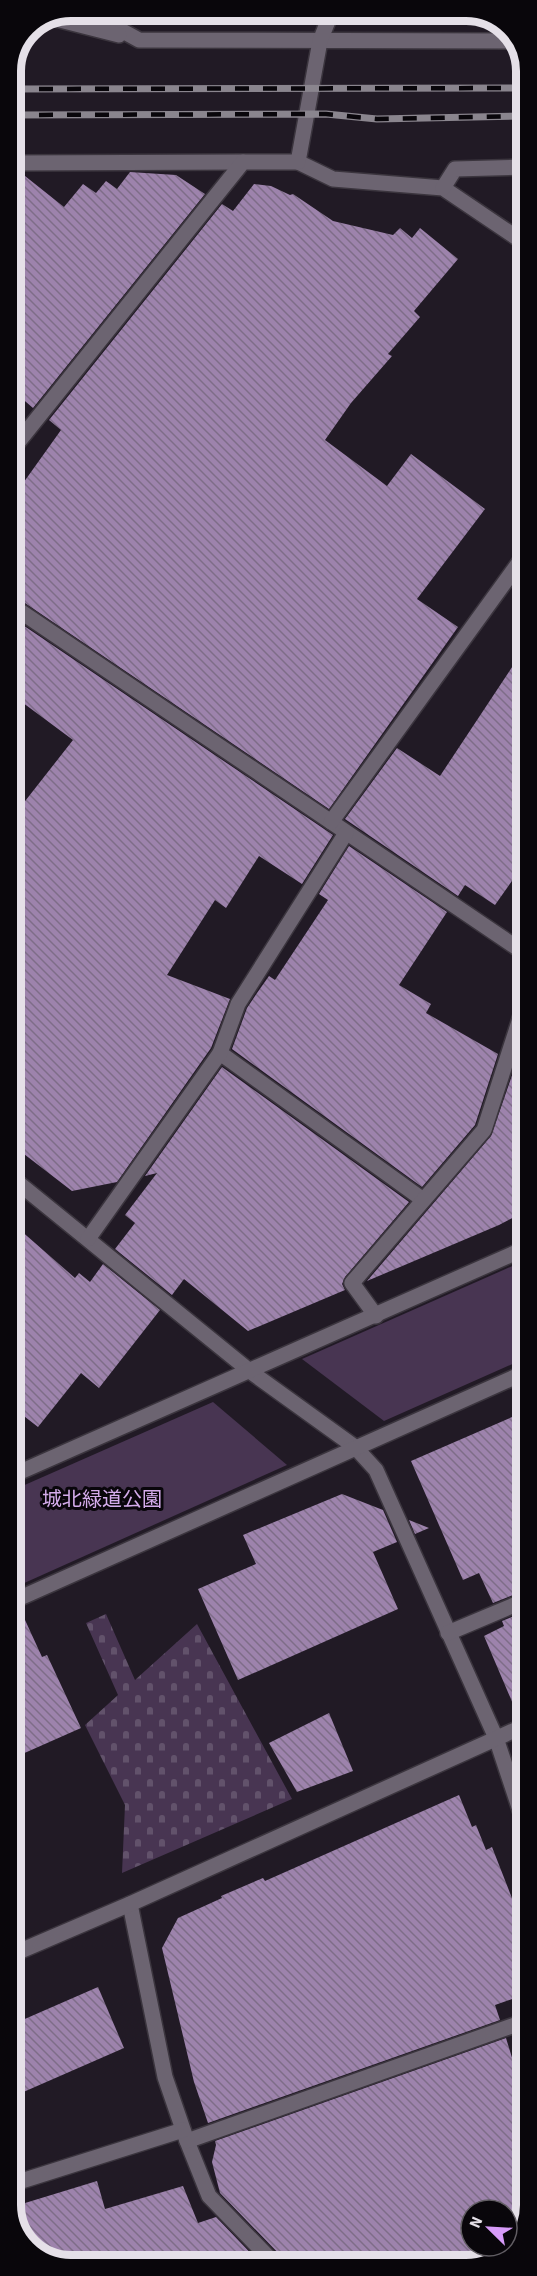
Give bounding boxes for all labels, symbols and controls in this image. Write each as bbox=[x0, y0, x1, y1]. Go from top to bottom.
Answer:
park label: 城北緑道公園 bbox=[42, 1486, 162, 1514]
north arrow bbox=[459, 2198, 519, 2258]
text: N bbox=[464, 2213, 488, 2232]

